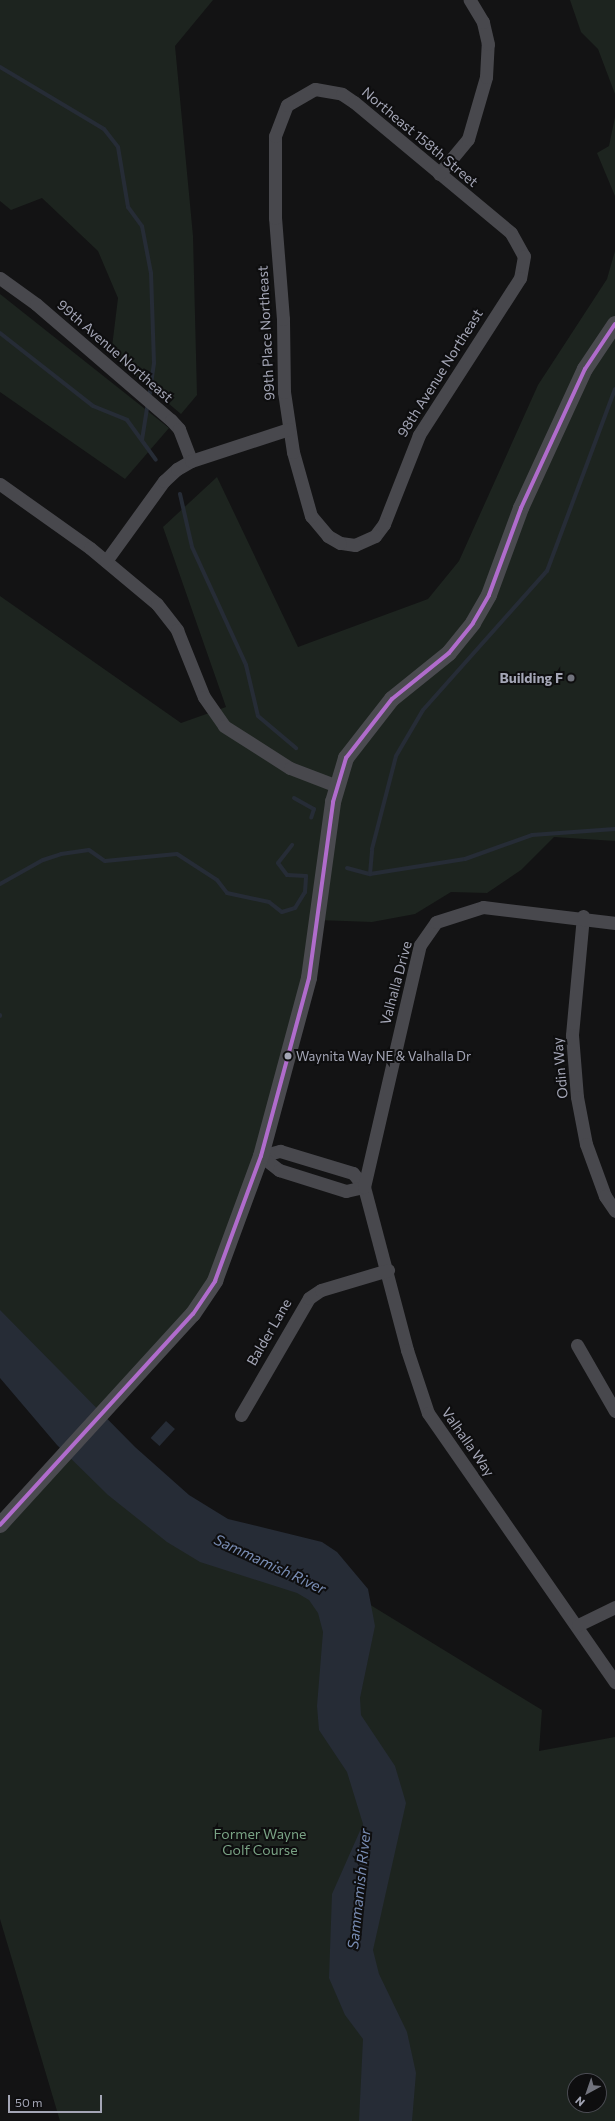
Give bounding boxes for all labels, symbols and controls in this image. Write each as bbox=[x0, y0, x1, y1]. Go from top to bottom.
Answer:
street label: Northeast 158th Street bbox=[359, 84, 481, 190]
street label: 99th Place Northeast bbox=[254, 265, 278, 401]
street label: 99th Avenue Northeast bbox=[54, 296, 176, 406]
street label: 98th Avenue Northeast bbox=[394, 306, 486, 440]
place label: Building F bbox=[499, 670, 563, 686]
marker: Building F bbox=[566, 673, 576, 683]
street label: Valhalla Drive bbox=[377, 939, 415, 1027]
street label: Odin Way bbox=[549, 1036, 571, 1100]
place label: Waynita Way NE & Valhalla Dr bbox=[296, 1048, 471, 1064]
marker: Waynita Way NE & Valhalla Dr bbox=[283, 1051, 293, 1061]
street label: Balder Lane bbox=[243, 1296, 295, 1368]
street label: Valhalla Way bbox=[438, 1404, 498, 1480]
water label: Sammamish River bbox=[211, 1530, 329, 1598]
park label: Former Wayne Golf Course bbox=[214, 1826, 306, 1858]
water label: Sammamish River bbox=[344, 1828, 374, 1950]
north arrow bbox=[567, 2073, 607, 2113]
scale bar bbox=[10, 2087, 104, 2113]
text: N bbox=[572, 2094, 587, 2109]
text: 50 m bbox=[15, 2095, 43, 2109]

